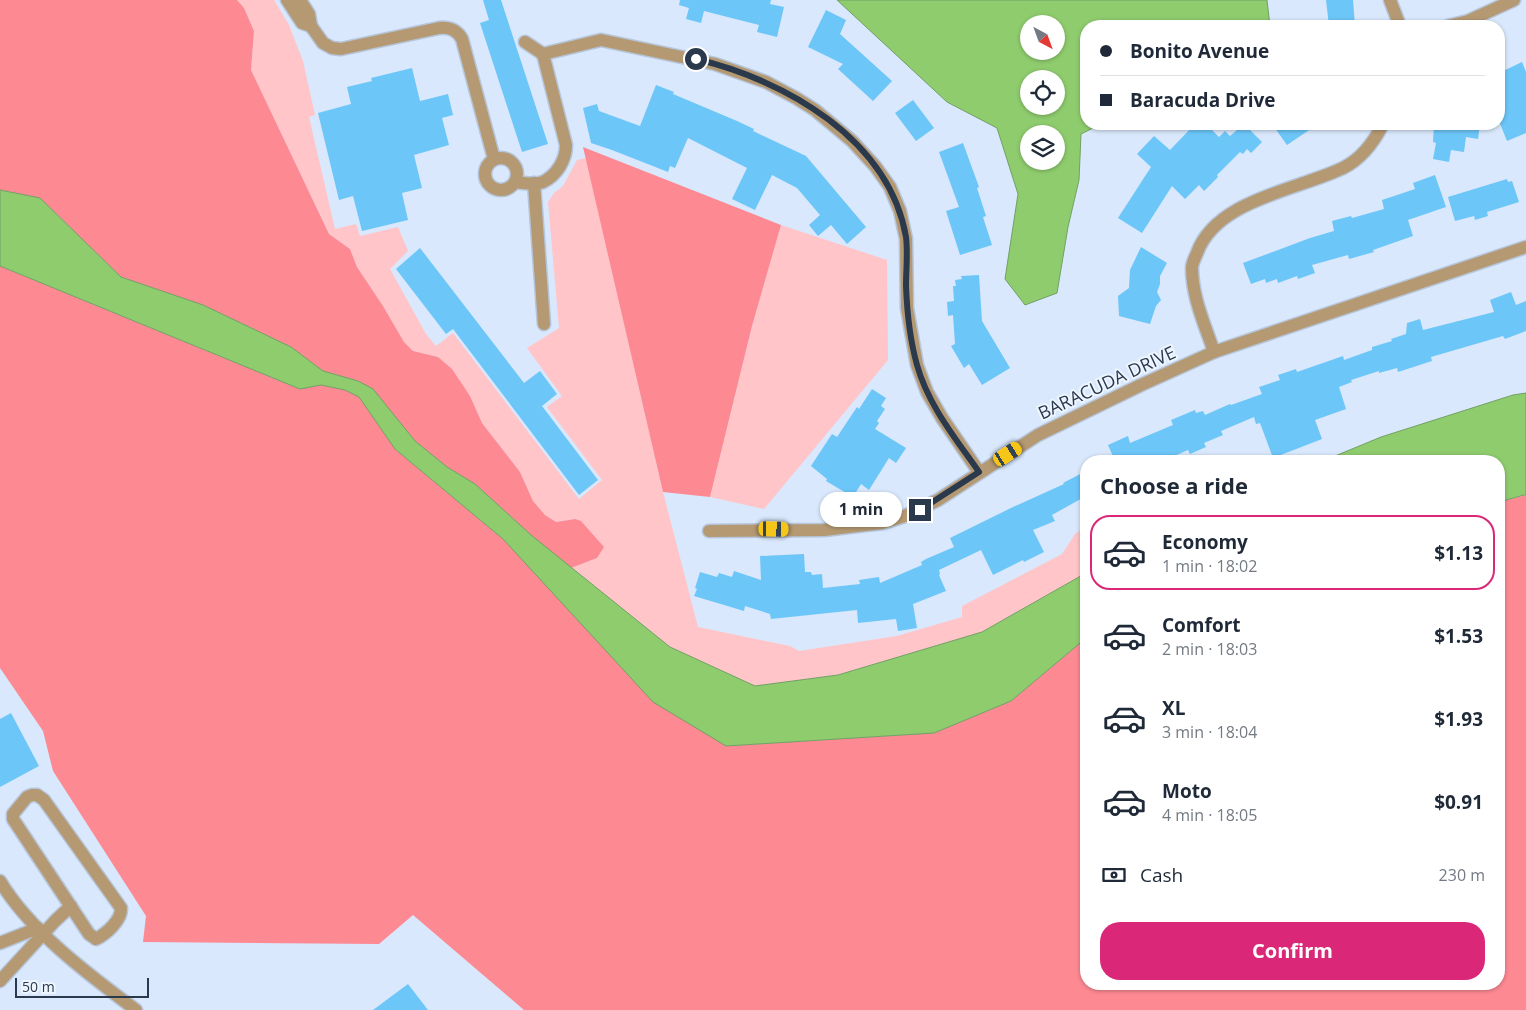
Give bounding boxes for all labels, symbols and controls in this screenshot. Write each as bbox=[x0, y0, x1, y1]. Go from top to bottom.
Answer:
north arrow bbox=[1020, 15, 1065, 60]
map controls bbox=[1020, 15, 1065, 170]
text: Bonito Avenue bbox=[1130, 38, 1269, 64]
route start bbox=[685, 48, 707, 70]
button: locate bbox=[1020, 70, 1065, 115]
text: Baracuda Drive bbox=[1130, 87, 1276, 113]
button: layers bbox=[1020, 125, 1065, 170]
street label: BARACUDA DRIVE bbox=[1034, 340, 1179, 424]
car bbox=[991, 440, 1024, 468]
text: Choose a ride bbox=[1100, 470, 1248, 500]
callout: 1 min bbox=[820, 492, 902, 528]
text: 1 min bbox=[839, 498, 883, 520]
route end bbox=[909, 499, 931, 521]
car bbox=[758, 521, 789, 537]
text: Economy bbox=[1162, 529, 1248, 555]
icon: car bbox=[1102, 530, 1147, 575]
text: $1.13 bbox=[1434, 540, 1483, 566]
text: 1 min · 18:02 bbox=[1162, 555, 1257, 577]
text: Comfort bbox=[1162, 612, 1241, 638]
icon: car bbox=[1102, 613, 1147, 658]
text: $1.53 bbox=[1434, 623, 1483, 649]
text: 2 min · 18:03 bbox=[1162, 638, 1257, 660]
text: XL bbox=[1162, 695, 1185, 721]
icon: car bbox=[1102, 696, 1147, 741]
text: $1.93 bbox=[1434, 706, 1483, 732]
text: 3 min · 18:04 bbox=[1162, 721, 1257, 743]
text: Moto bbox=[1162, 778, 1212, 804]
icon: car bbox=[1102, 779, 1147, 824]
text: $0.91 bbox=[1434, 789, 1483, 815]
text: 4 min · 18:05 bbox=[1162, 804, 1257, 826]
icon: cash bbox=[1100, 861, 1128, 889]
text: Cash bbox=[1140, 862, 1183, 888]
text: 230 m bbox=[1439, 864, 1485, 886]
button: Confirm bbox=[1100, 922, 1485, 980]
scale bar bbox=[15, 975, 149, 998]
text: 50 m bbox=[22, 977, 55, 996]

